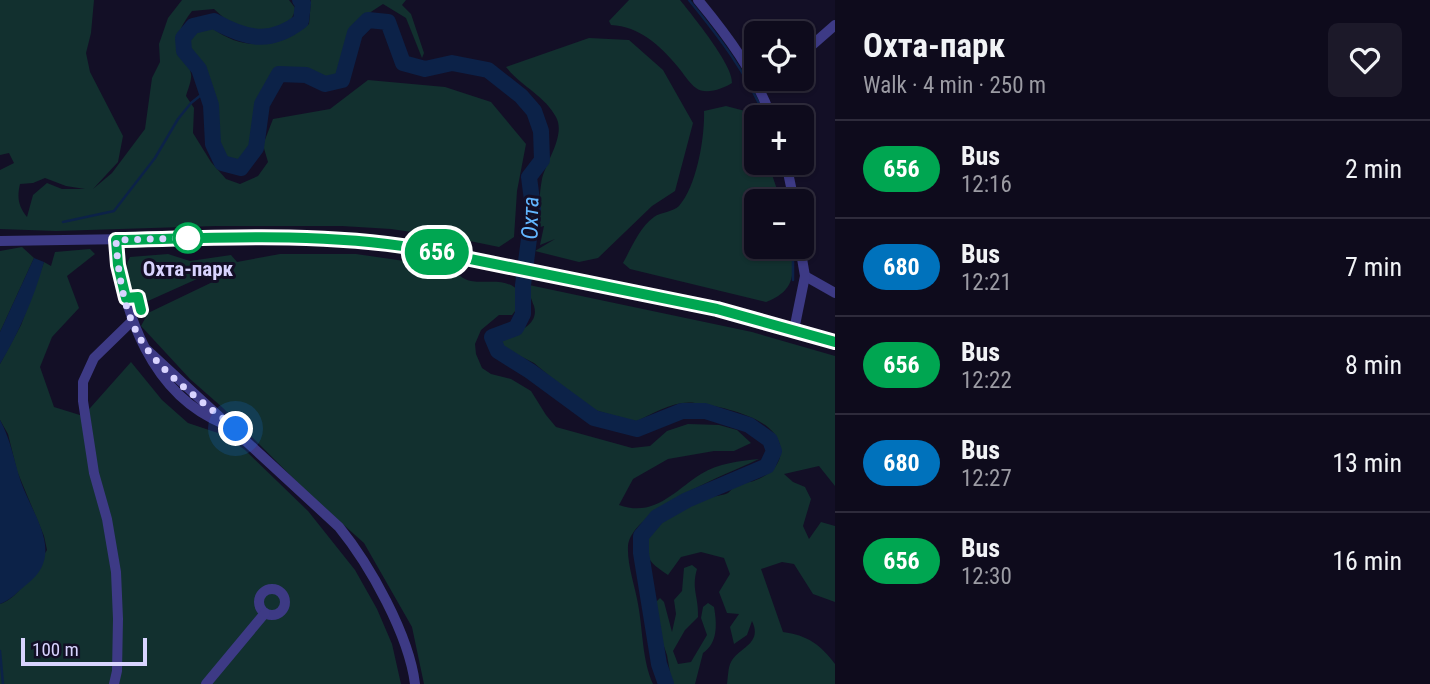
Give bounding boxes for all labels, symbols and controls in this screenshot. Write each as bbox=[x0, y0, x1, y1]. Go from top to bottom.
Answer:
map controls bbox=[744, 21, 814, 259]
button: locate bbox=[744, 21, 814, 91]
button: heart bbox=[1328, 23, 1402, 97]
text: Охта-парк bbox=[863, 26, 1005, 65]
text: Walk · 4 min · 250 m bbox=[863, 72, 1046, 99]
button: + bbox=[744, 105, 814, 175]
text: Bus bbox=[961, 141, 1000, 171]
text: 2 min bbox=[1345, 154, 1402, 184]
text: 656 bbox=[883, 155, 920, 183]
text: 12:16 bbox=[961, 171, 1012, 198]
button: − bbox=[744, 189, 814, 259]
water label: Охта bbox=[517, 196, 544, 240]
marker: Охта-парк bbox=[173, 223, 203, 253]
line badge: 656 bbox=[397, 229, 477, 275]
text: 656 bbox=[419, 238, 455, 266]
text: Bus bbox=[961, 239, 1000, 269]
text: 7 min bbox=[1345, 252, 1402, 282]
text: 680 bbox=[883, 253, 920, 281]
place label: Охта-парк bbox=[143, 257, 234, 281]
text: 12:21 bbox=[961, 269, 1012, 296]
text: Bus bbox=[961, 337, 1000, 367]
text: 8 min bbox=[1345, 350, 1402, 380]
text: 656 bbox=[883, 351, 920, 379]
text: 12:22 bbox=[961, 367, 1012, 394]
your location bbox=[218, 411, 253, 446]
text: Bus bbox=[961, 435, 1000, 465]
text: 13 min bbox=[1332, 448, 1402, 478]
text: 680 bbox=[883, 449, 920, 477]
text: 12:27 bbox=[961, 465, 1012, 492]
text: Bus bbox=[961, 533, 1000, 563]
text: 16 min bbox=[1332, 546, 1402, 576]
text: 656 bbox=[883, 547, 920, 575]
text: 12:30 bbox=[961, 563, 1012, 590]
scale bar bbox=[21, 635, 147, 667]
text: 100 m bbox=[32, 638, 79, 661]

